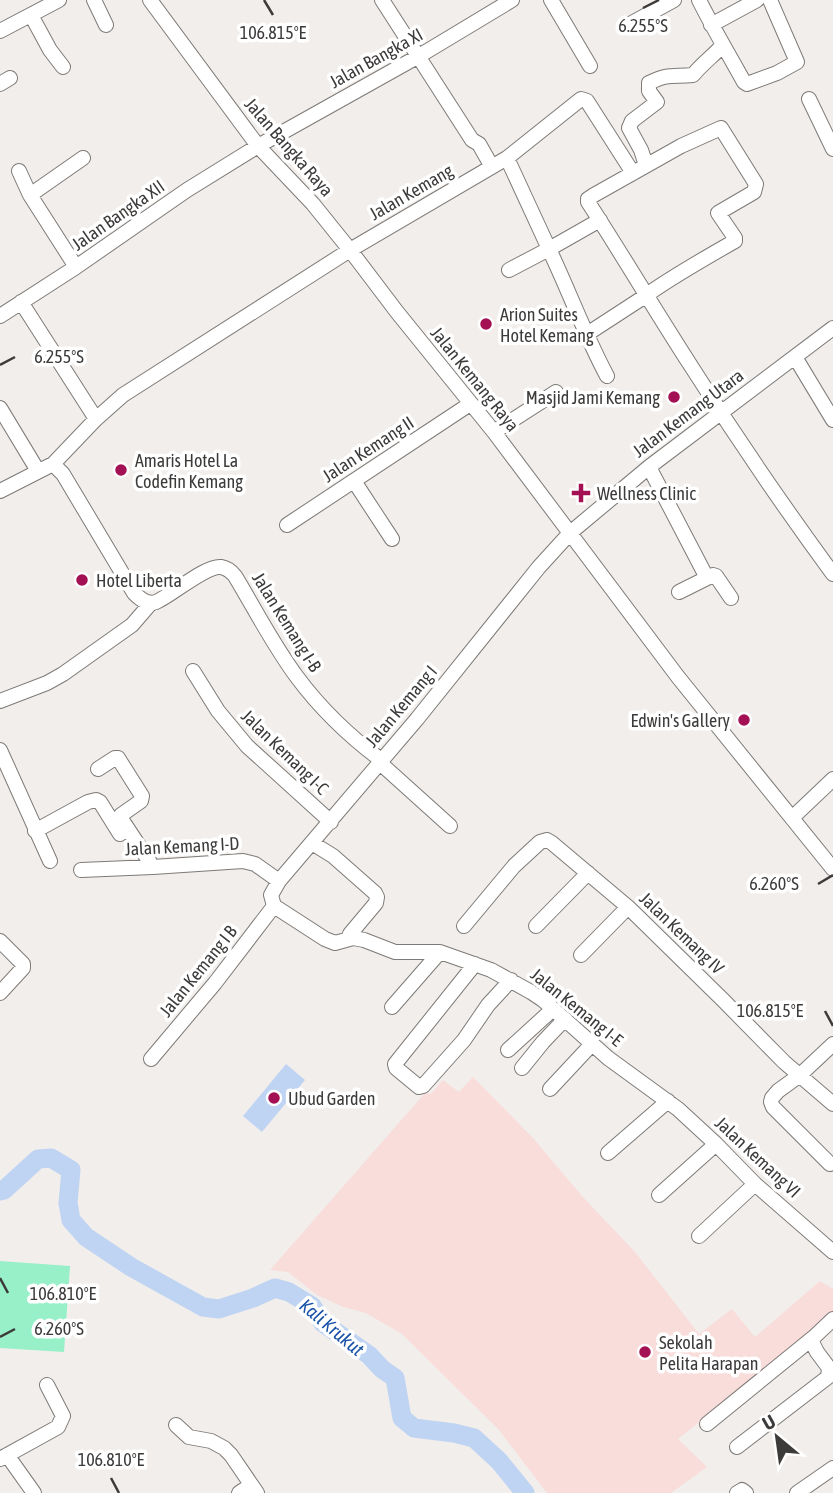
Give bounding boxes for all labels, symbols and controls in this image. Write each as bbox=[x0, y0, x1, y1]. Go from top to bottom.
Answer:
text: 6.255°S bbox=[618, 15, 668, 36]
text: 106.815°E bbox=[240, 22, 307, 43]
street label: Jalan Bangka XI bbox=[326, 24, 426, 92]
street label: Jalan Bangka Raya bbox=[241, 93, 337, 201]
street label: Jalan Kemang bbox=[366, 160, 457, 224]
street label: Jalan Bangka XII bbox=[68, 175, 168, 255]
place label: Arion Suites Hotel Kemang bbox=[500, 304, 594, 346]
marker: Arion Suites Hotel Kemang bbox=[478, 316, 494, 332]
street label: Jalan Kemang Raya bbox=[426, 323, 524, 435]
text: 6.255°S bbox=[34, 346, 84, 367]
street label: Jalan Kemang Utara bbox=[629, 365, 747, 461]
place label: Masjid Jami Kemang bbox=[526, 387, 660, 408]
marker: Masjid Jami Kemang bbox=[666, 389, 682, 405]
street label: Jalan Kemang II bbox=[318, 412, 418, 486]
place label: Amaris Hotel La Codefin Kemang bbox=[135, 450, 243, 492]
marker: Amaris Hotel La Codefin Kemang bbox=[113, 462, 129, 478]
marker: Wellness Clinic bbox=[571, 483, 591, 503]
place label: Wellness Clinic bbox=[597, 483, 696, 504]
street label: Jalan Kemang I-B bbox=[248, 569, 326, 676]
place label: Hotel Liberta bbox=[96, 570, 182, 591]
marker: Hotel Liberta bbox=[74, 572, 90, 588]
street label: Jalan Kemang I bbox=[361, 661, 441, 751]
street label: Jalan Kemang I-C bbox=[237, 705, 333, 799]
place label: Edwin's Gallery bbox=[631, 710, 730, 731]
marker: Edwin's Gallery bbox=[736, 712, 752, 728]
street label: Jalan Kemang I-D bbox=[124, 833, 240, 859]
text: 6.260°S bbox=[749, 873, 799, 894]
street label: Jalan Kemang IV bbox=[636, 888, 729, 978]
street label: Jalan Kemang I B bbox=[155, 921, 241, 1021]
street label: Jalan Kemang I-E bbox=[527, 964, 627, 1051]
text: 106.815°E bbox=[737, 1000, 804, 1021]
place label: Ubud Garden bbox=[288, 1088, 376, 1109]
marker: Ubud Garden bbox=[266, 1090, 282, 1106]
street label: Jalan Kemang VI bbox=[711, 1112, 805, 1202]
text: 106.810°E bbox=[30, 1283, 97, 1304]
water label: Kali Krukut bbox=[295, 1294, 369, 1360]
text: 6.260°S bbox=[34, 1318, 84, 1339]
place label: Sekolah Pelita Harapan bbox=[659, 1332, 759, 1374]
marker: Sekolah Pelita Harapan bbox=[637, 1344, 653, 1360]
north arrow bbox=[742, 1402, 812, 1472]
text: U bbox=[759, 1410, 779, 1434]
text: 106.810°E bbox=[78, 1449, 145, 1470]

